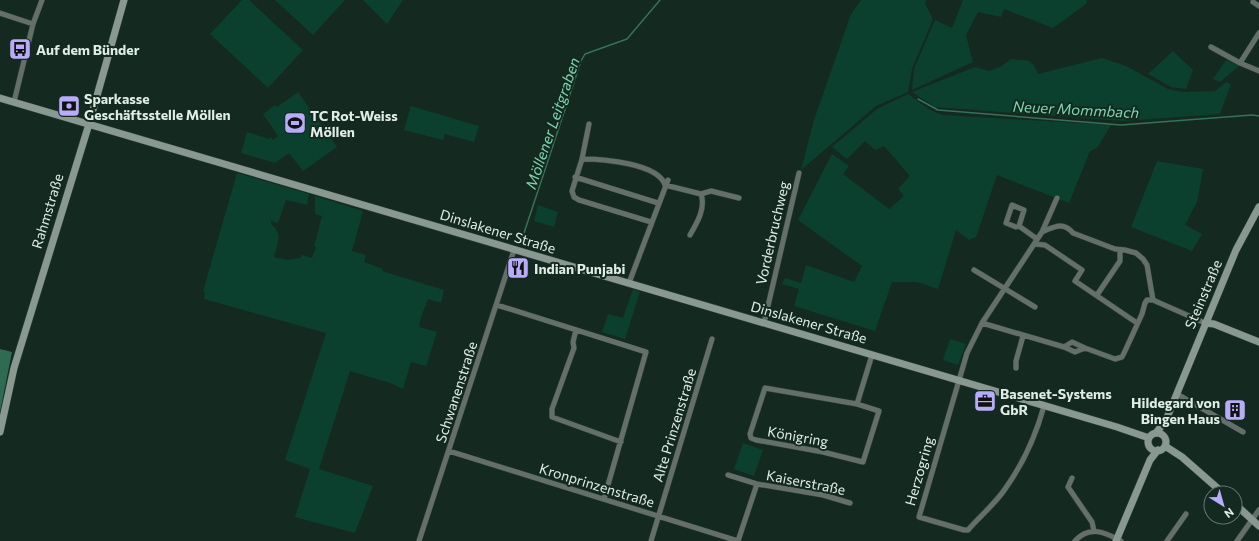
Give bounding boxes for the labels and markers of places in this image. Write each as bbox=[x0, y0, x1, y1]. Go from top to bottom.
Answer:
bus stop icon: Auf dem Bünder bbox=[7, 36, 33, 62]
place label: Auf dem Bünder bbox=[36, 41, 140, 58]
place label: Sparkasse Geschäftsstelle Möllen bbox=[84, 90, 231, 123]
bank icon: Sparkasse Geschäftsstelle Möllen bbox=[56, 93, 82, 119]
place label: TC Rot-Weiss Möllen bbox=[310, 107, 398, 140]
sports icon: TC Rot-Weiss Möllen bbox=[282, 110, 308, 136]
restaurant icon: Indian Punjabi bbox=[505, 255, 531, 281]
place label: Indian Punjabi bbox=[534, 260, 625, 277]
place label: Basenet-Systems GbR bbox=[1000, 385, 1112, 418]
office icon: Basenet-Systems GbR bbox=[972, 388, 998, 414]
place label: Hildegard von Bingen Haus bbox=[1131, 394, 1220, 427]
building icon: Hildegard von Bingen Haus bbox=[1222, 397, 1248, 423]

